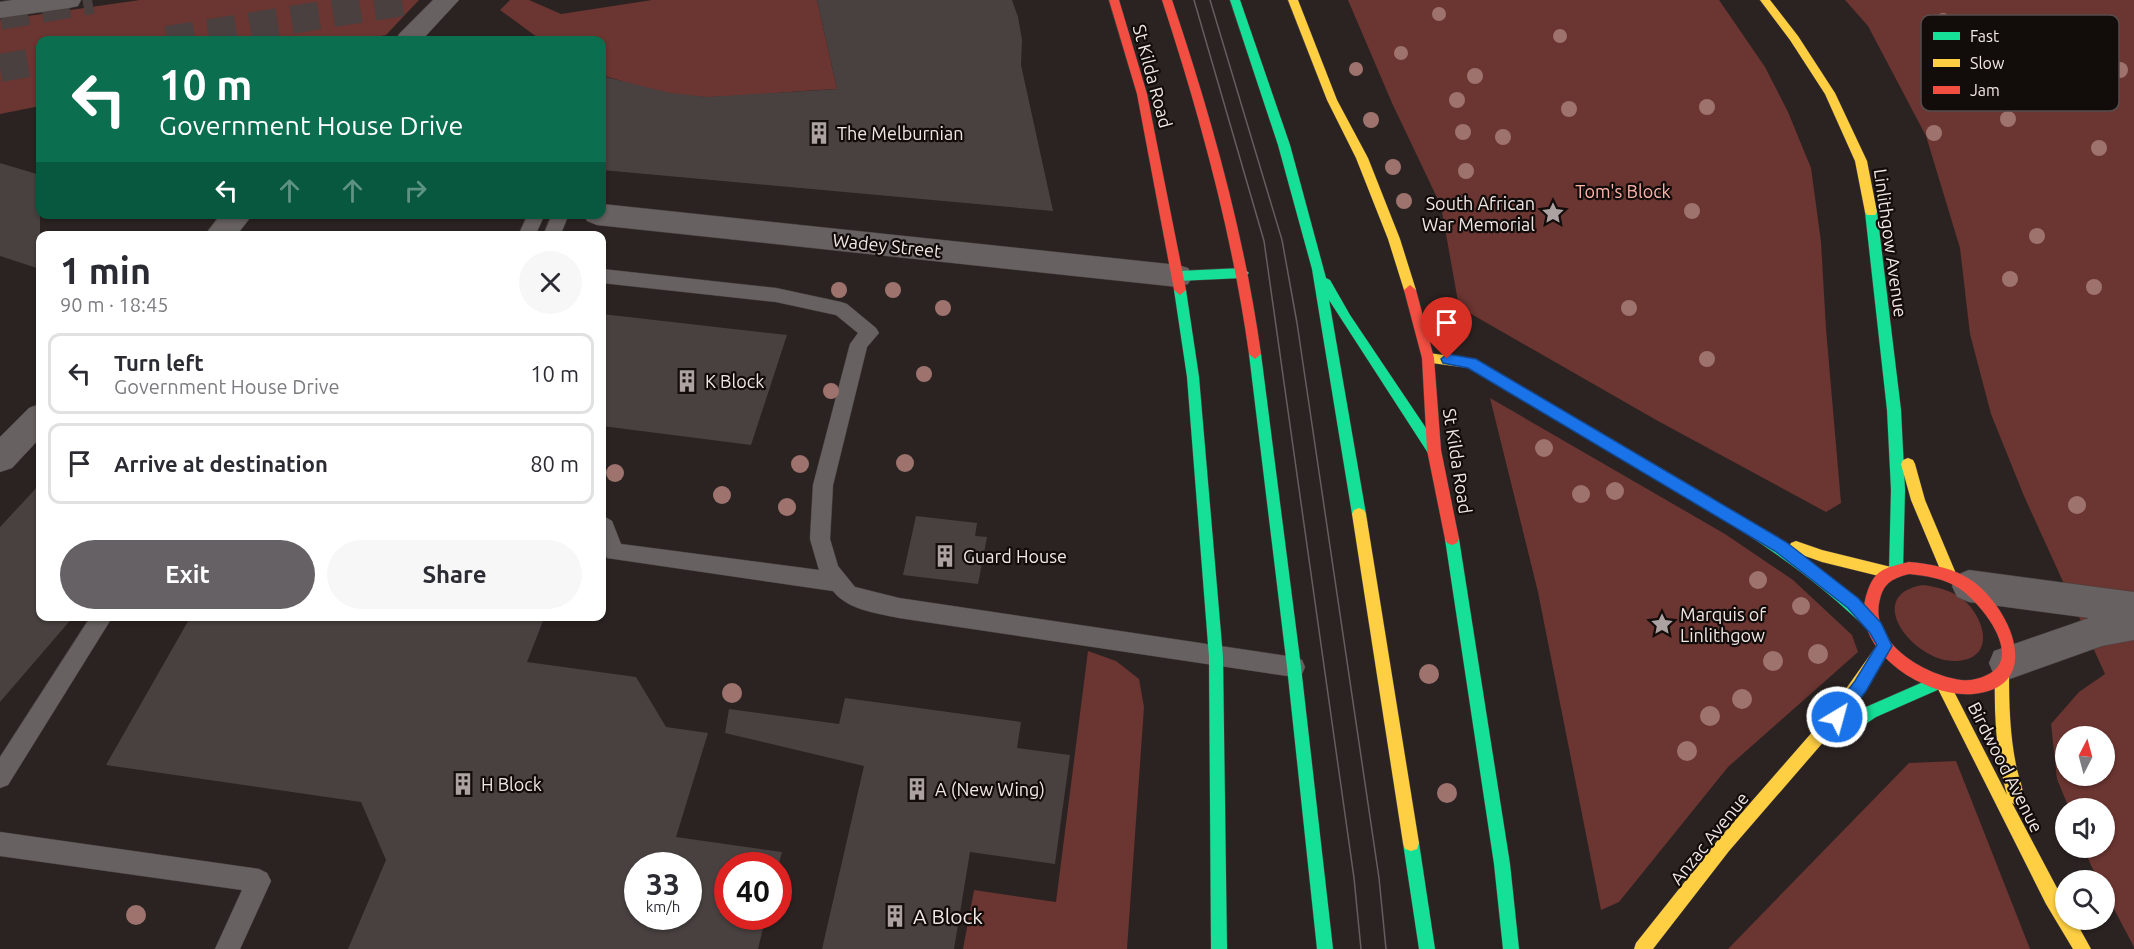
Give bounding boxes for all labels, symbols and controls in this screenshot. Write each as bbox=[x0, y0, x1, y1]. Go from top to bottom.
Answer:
legend bbox=[1921, 15, 2119, 111]
street label: St Kilda Road bbox=[1130, 22, 1176, 130]
text: Fast bbox=[1970, 27, 2000, 45]
text: Slow bbox=[1970, 54, 2005, 72]
icon: left bbox=[60, 60, 138, 138]
text: 10 m bbox=[159, 61, 253, 108]
text: Jam bbox=[1970, 81, 2000, 99]
text: Government House Drive bbox=[159, 110, 463, 140]
building icon: The Melburnian bbox=[806, 120, 832, 146]
place label: The Melburnian bbox=[837, 123, 963, 143]
street label: Linlithgow Avenue bbox=[1871, 167, 1911, 319]
icon: left bbox=[210, 174, 243, 207]
icon: ahead bbox=[273, 174, 306, 207]
icon: ahead bbox=[336, 174, 369, 207]
icon: right bbox=[399, 174, 432, 207]
park label: Tom's Block bbox=[1575, 181, 1671, 201]
place label: South African War Memorial bbox=[1422, 193, 1535, 234]
place icon: South African War Memorial bbox=[1540, 200, 1566, 226]
street label: Wadey Street bbox=[832, 229, 942, 261]
text: 1 min bbox=[60, 250, 151, 291]
button: close bbox=[519, 251, 582, 314]
text: 90 m · 18:45 bbox=[60, 293, 169, 316]
pin bbox=[1421, 297, 1472, 359]
icon: arrive bbox=[1430, 306, 1463, 339]
text: Turn left bbox=[114, 350, 204, 375]
icon: left bbox=[63, 357, 96, 390]
text: 10 m bbox=[530, 361, 579, 386]
building icon: K Block bbox=[674, 368, 700, 394]
place label: K Block bbox=[705, 371, 764, 391]
text: Government House Drive bbox=[114, 375, 339, 398]
street label: St Kilda Road bbox=[1440, 407, 1476, 515]
icon: arrive bbox=[63, 447, 96, 480]
text: Arrive at destination bbox=[114, 451, 328, 476]
text: 80 m bbox=[530, 451, 579, 476]
button: Exit bbox=[60, 540, 315, 609]
button: Share bbox=[327, 540, 582, 609]
building icon: Guard House bbox=[932, 543, 958, 569]
place label: Guard House bbox=[963, 546, 1067, 566]
place label: Marquis of Linlithgow bbox=[1680, 604, 1766, 645]
place icon: Marquis of Linlithgow bbox=[1649, 611, 1675, 637]
position arrow bbox=[1805, 685, 1869, 749]
street label: Birdwood Avenue bbox=[1965, 699, 2047, 835]
north arrow bbox=[2055, 726, 2115, 786]
map controls bbox=[2055, 726, 2115, 930]
building icon: H Block bbox=[450, 771, 476, 797]
place label: H Block bbox=[481, 774, 542, 794]
building icon: A (New Wing) bbox=[904, 776, 930, 802]
place label: A (New Wing) bbox=[935, 779, 1045, 800]
street label: Anzac Avenue bbox=[1666, 788, 1752, 888]
button: sound bbox=[2055, 798, 2115, 858]
speed limit sign: 40 bbox=[714, 852, 792, 930]
text: 33 bbox=[646, 867, 680, 901]
button: search bbox=[2055, 870, 2115, 930]
text: km/h bbox=[646, 898, 680, 915]
building icon: A Block bbox=[882, 903, 908, 929]
place label: A Block bbox=[913, 904, 983, 928]

